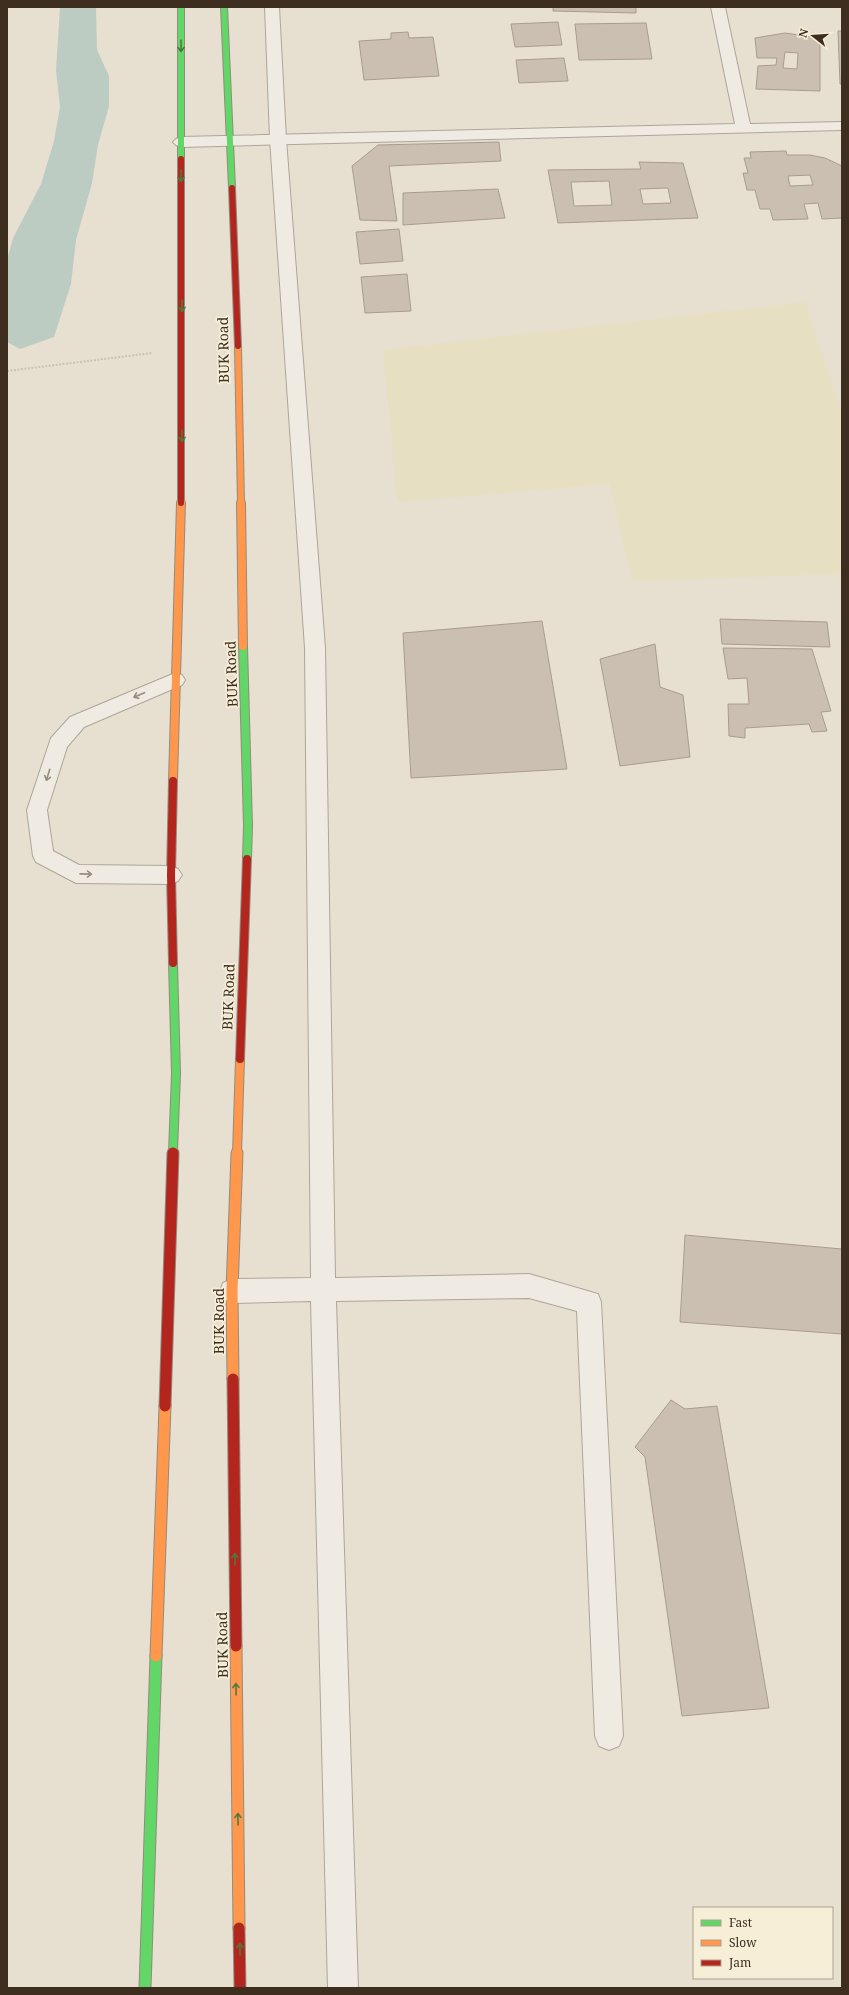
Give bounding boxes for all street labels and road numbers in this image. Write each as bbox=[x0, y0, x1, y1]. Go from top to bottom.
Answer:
street label: BUK Road bbox=[213, 316, 233, 383]
street label: BUK Road bbox=[220, 640, 242, 707]
street label: BUK Road bbox=[217, 963, 239, 1030]
street label: BUK Road bbox=[209, 1287, 228, 1354]
street label: BUK Road bbox=[212, 1611, 232, 1678]

